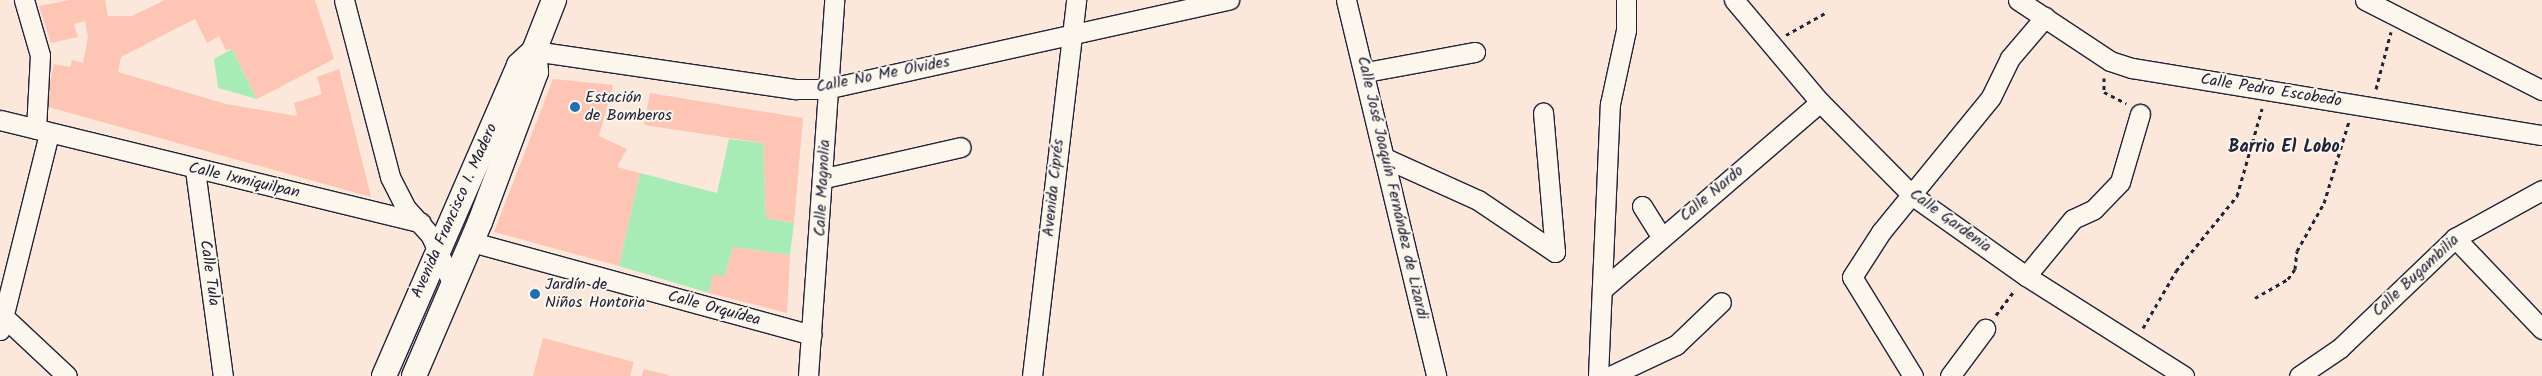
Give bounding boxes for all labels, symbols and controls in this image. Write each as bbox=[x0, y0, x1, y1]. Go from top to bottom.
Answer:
street label: Calle No Me Olvides bbox=[815, 53, 951, 97]
street label: Calle José Joaquín Fernández de Lizardi bbox=[1352, 54, 1432, 322]
street label: Calle Pedro Escobedo bbox=[2199, 70, 2343, 112]
place label: Estación de Bomberos bbox=[585, 88, 672, 126]
marker: Estación de Bomberos bbox=[569, 101, 581, 113]
street label: Avenida Francisco I. Madero bbox=[408, 121, 502, 301]
district label: Barrio El Lobo bbox=[2228, 137, 2340, 159]
street label: Avenida Ciprés bbox=[1039, 138, 1069, 238]
street label: Calle Magnolia bbox=[811, 139, 835, 237]
street label: Calle Ixmiquilpan bbox=[187, 159, 301, 203]
street label: Calle Nardo bbox=[1676, 162, 1748, 226]
street label: Calle Gardenia bbox=[1905, 185, 1995, 257]
street label: Calle Bugambilia bbox=[2369, 231, 2463, 321]
street label: Calle Tula bbox=[195, 239, 223, 307]
place label: Jardín de Niños Hontoria bbox=[545, 275, 645, 313]
street label: Calle Orquídea bbox=[665, 287, 763, 331]
marker: Jardín de Niños Hontoria bbox=[529, 288, 541, 300]

